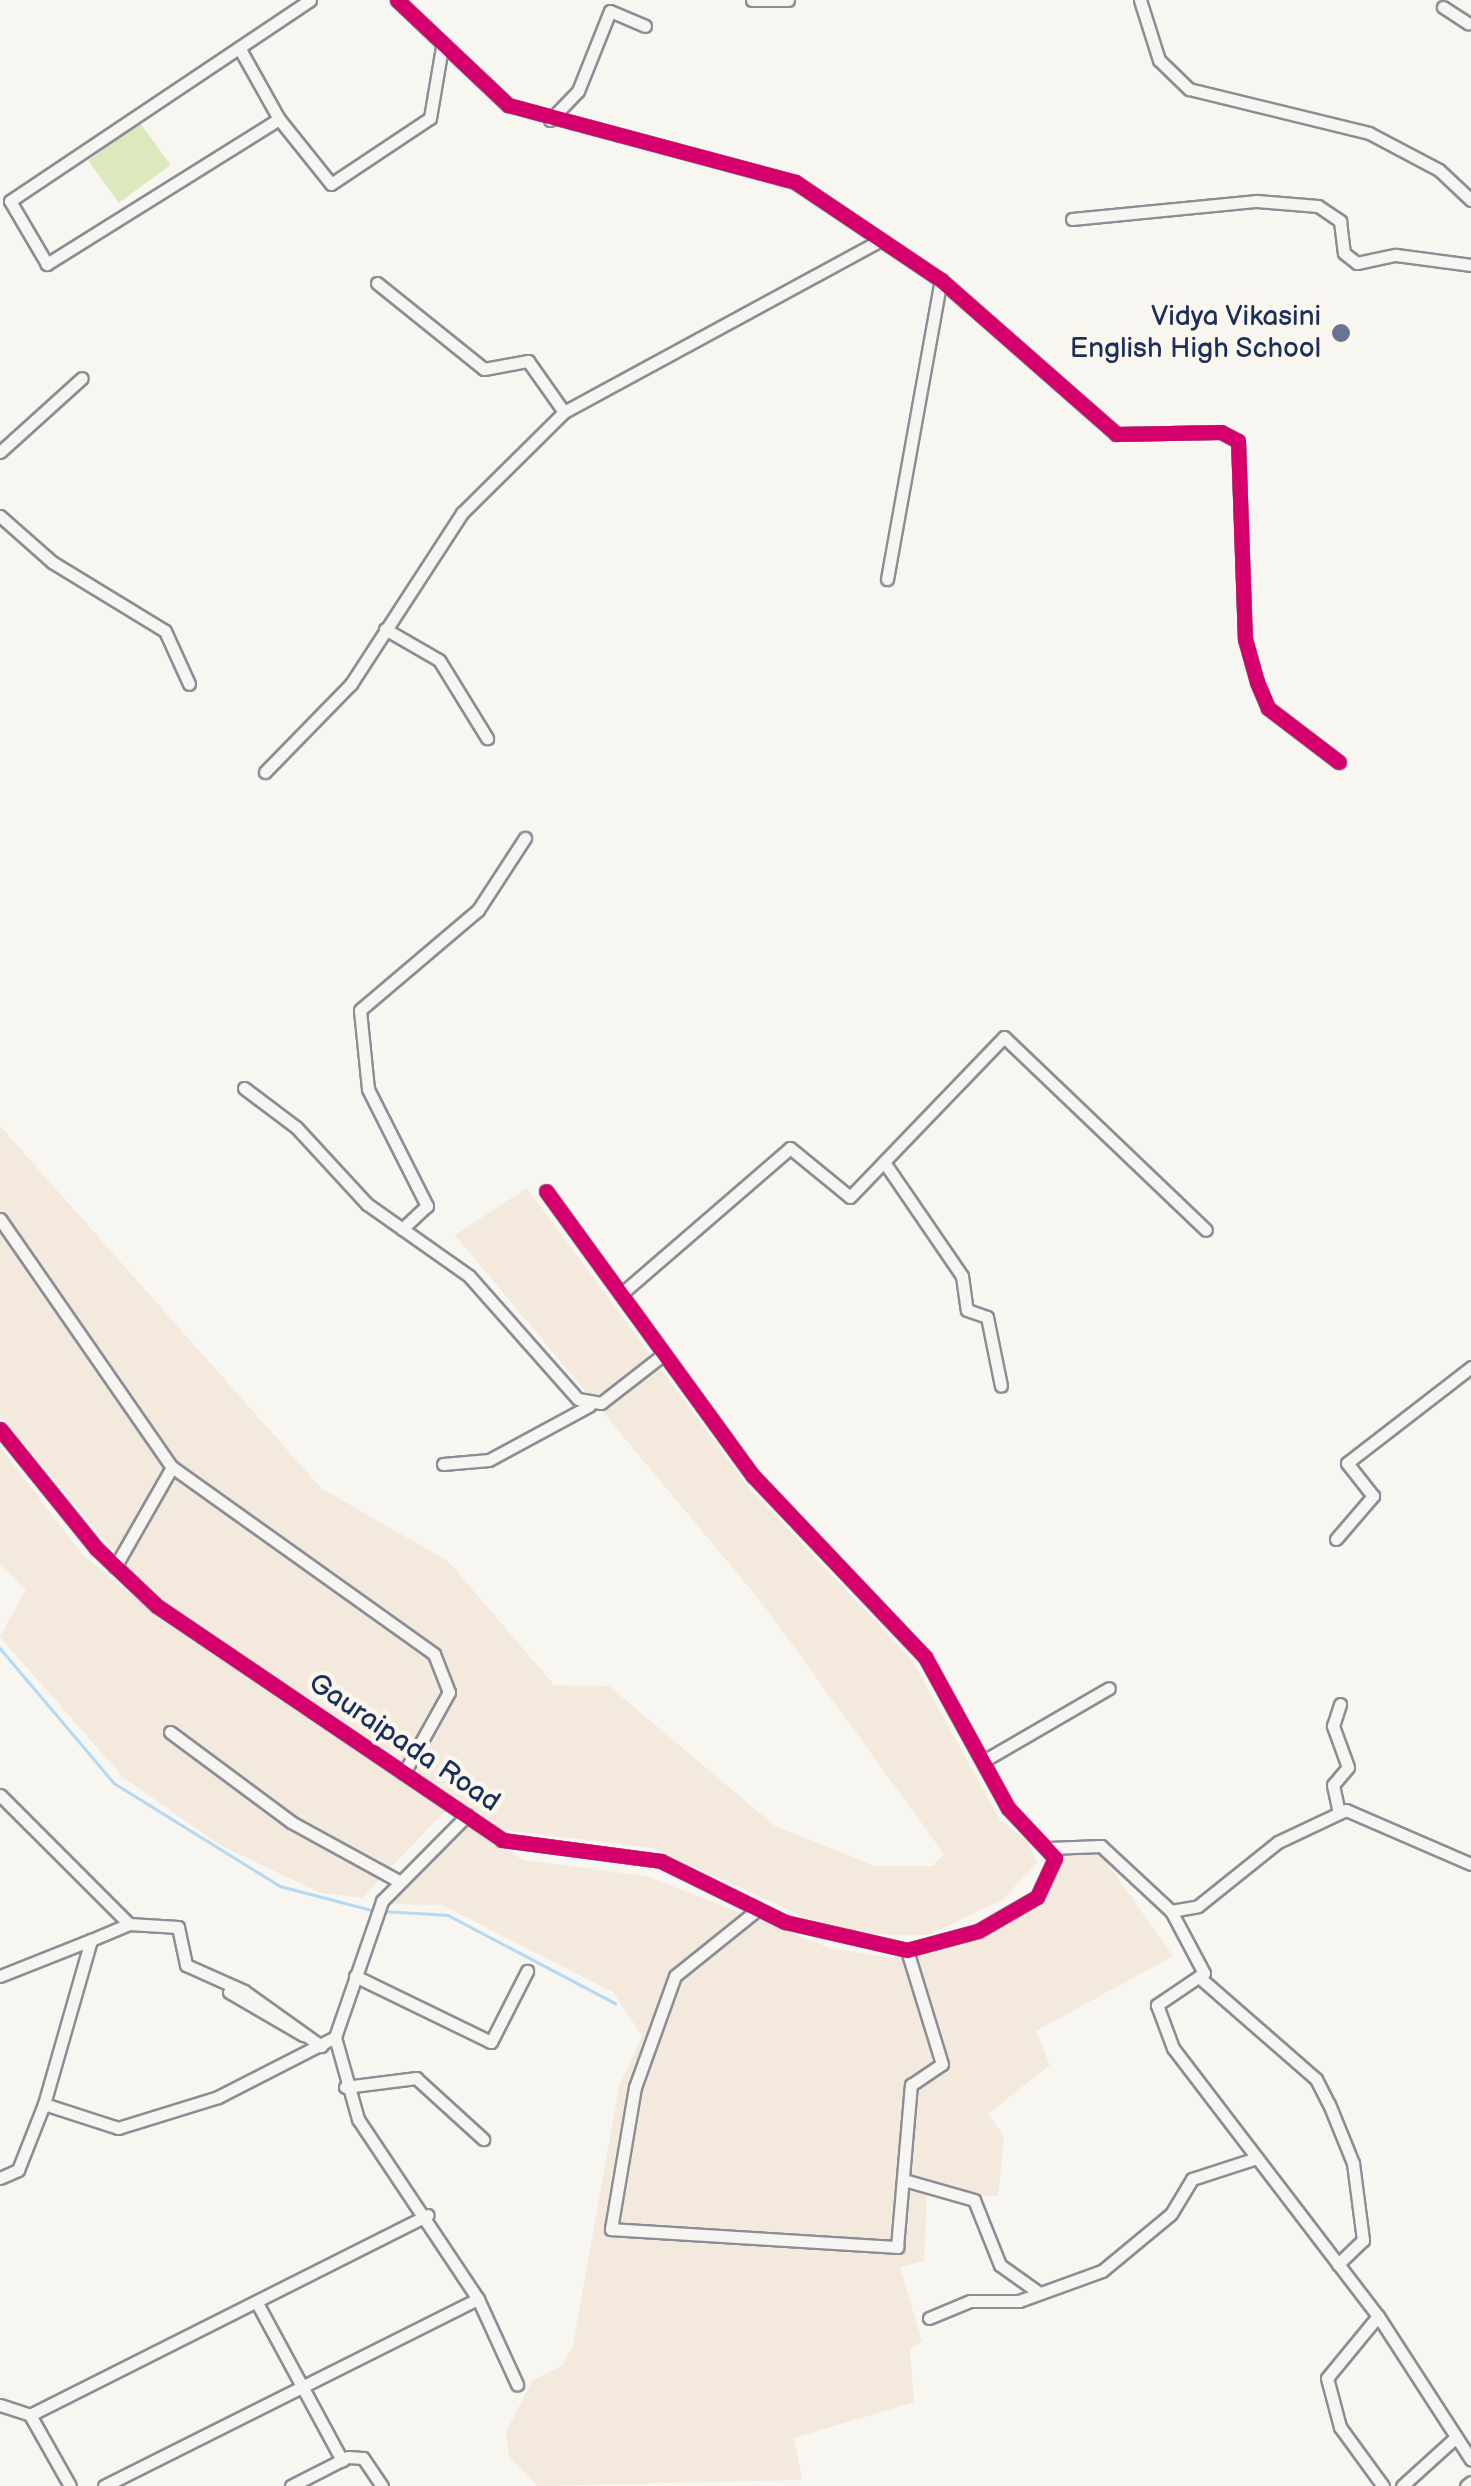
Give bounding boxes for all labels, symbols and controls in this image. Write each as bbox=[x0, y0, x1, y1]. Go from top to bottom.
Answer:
place label: Vidya Vikasini English High School bbox=[1069, 300, 1321, 366]
marker: Vidya Vikasini English High School bbox=[1330, 322, 1352, 344]
street label: Gauraipada Road bbox=[302, 1667, 506, 1819]

